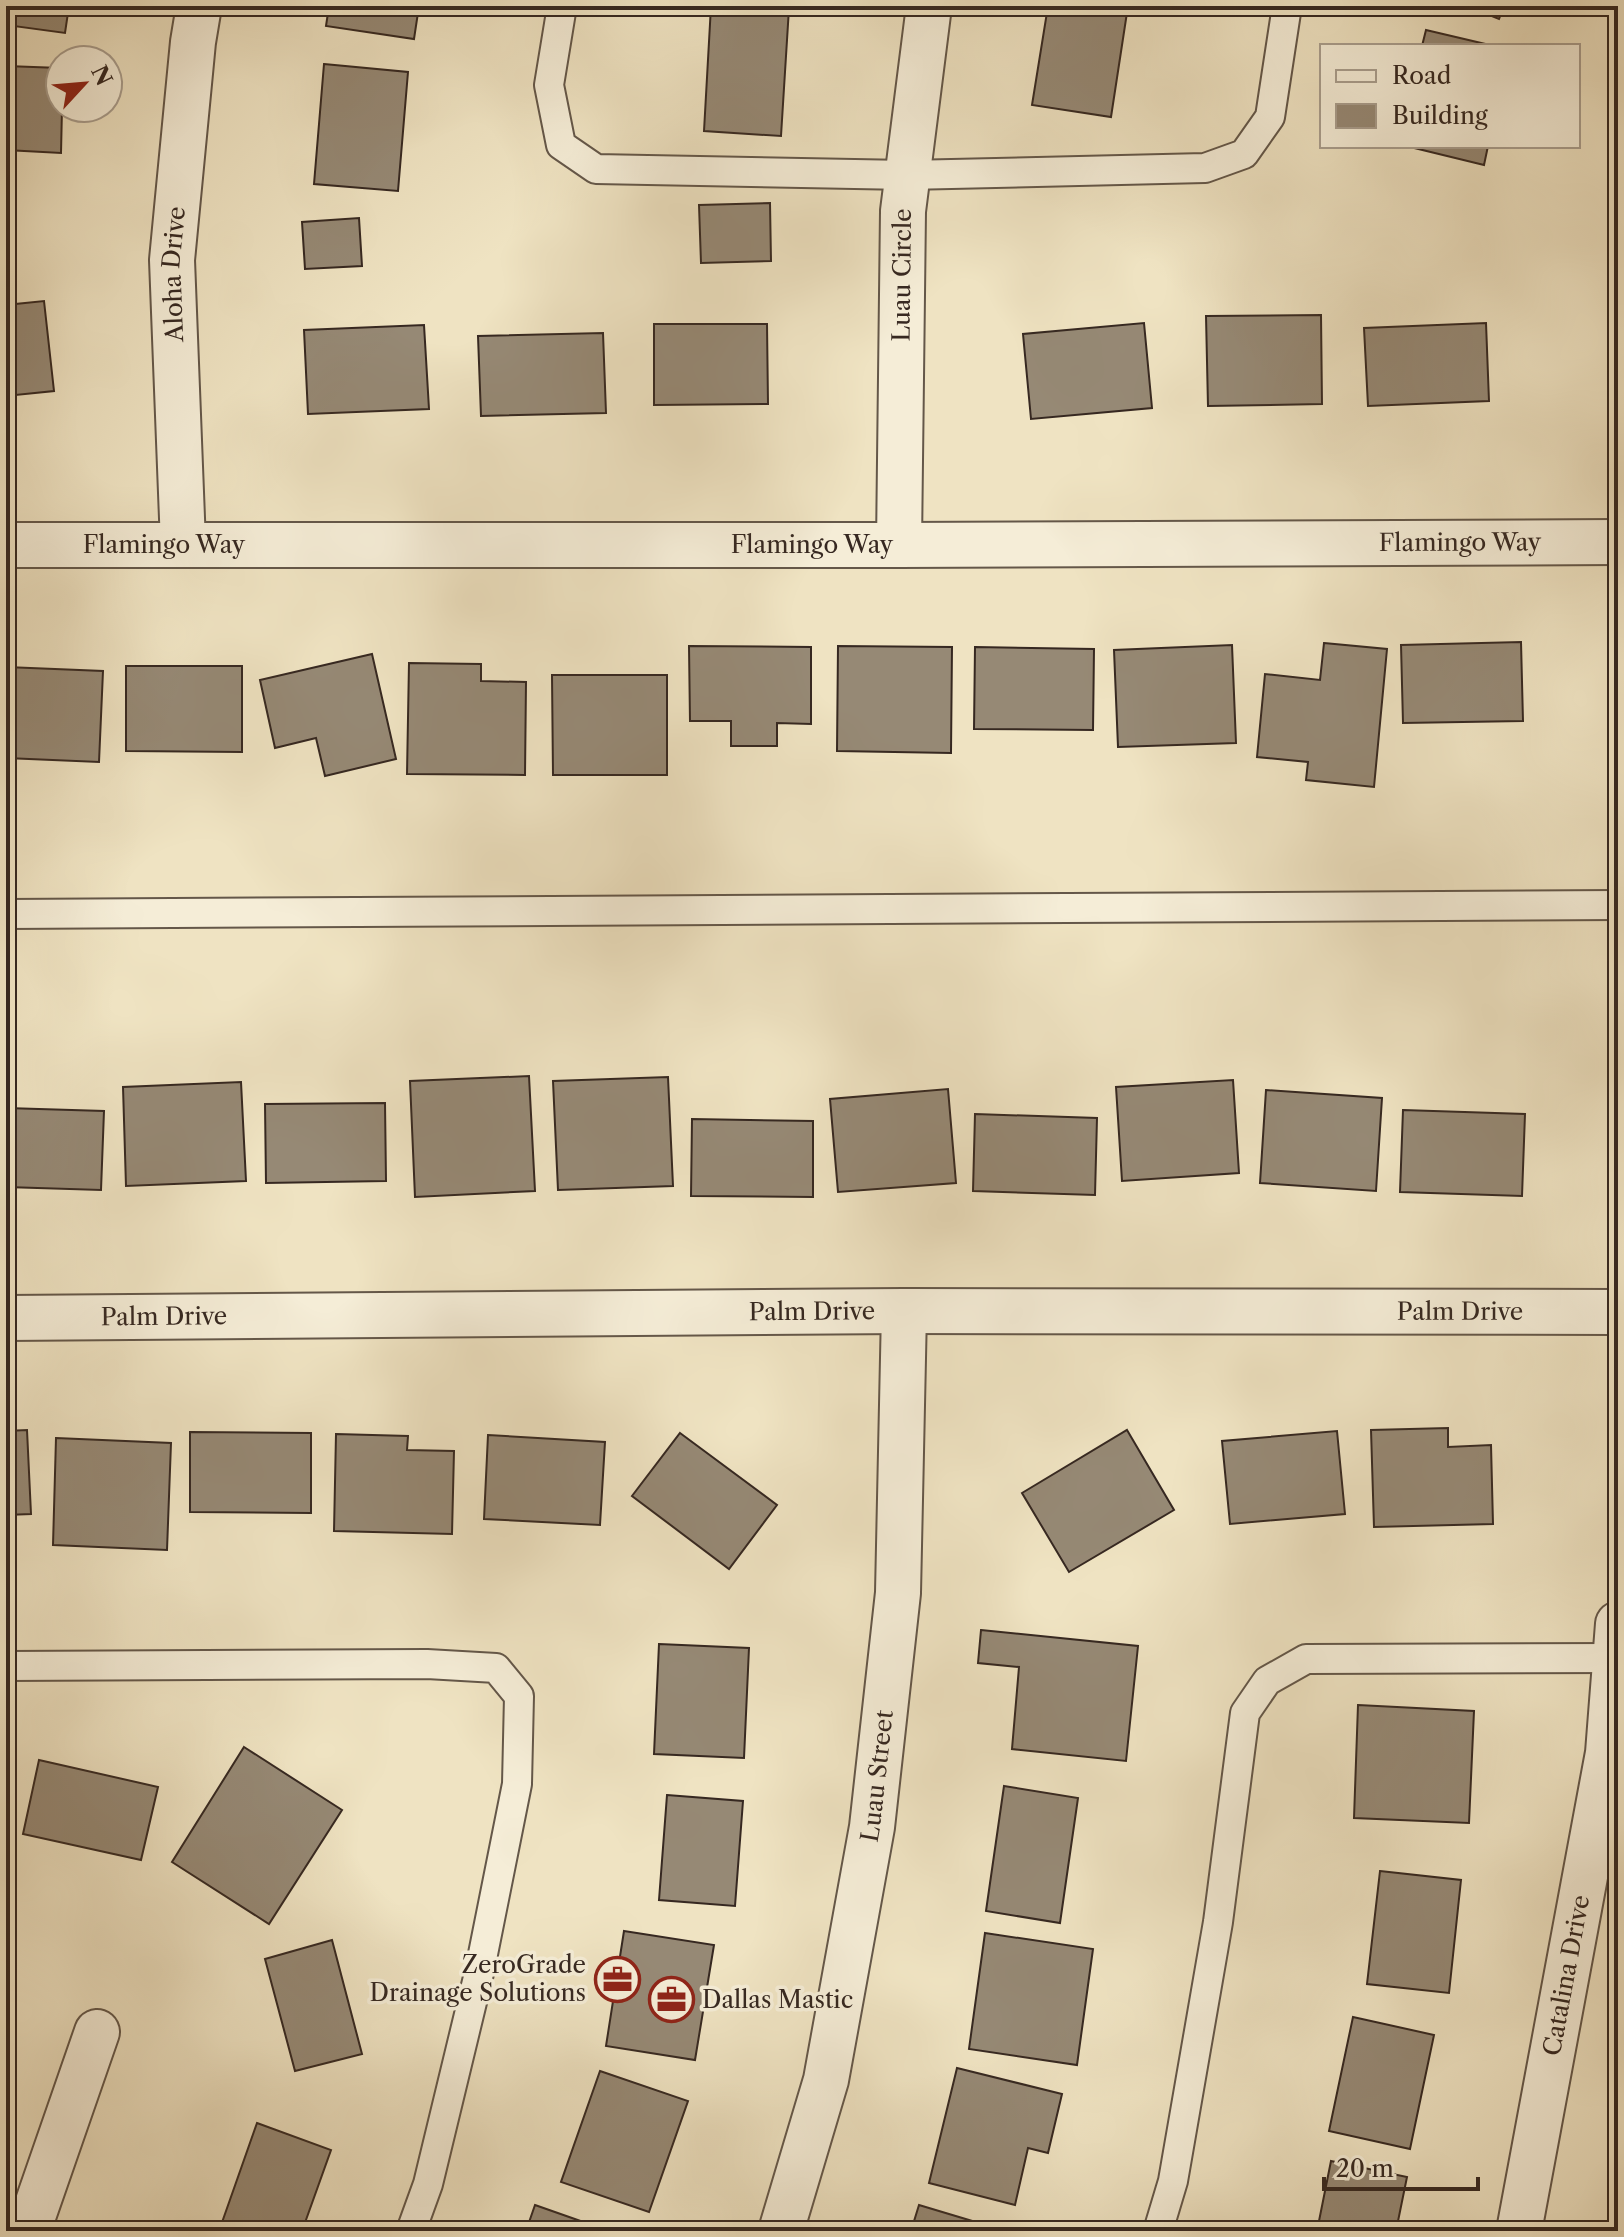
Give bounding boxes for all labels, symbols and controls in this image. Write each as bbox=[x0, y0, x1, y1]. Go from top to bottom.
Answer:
north arrow bbox=[44, 44, 124, 124]
legend bbox=[1320, 44, 1580, 148]
text: N bbox=[85, 61, 118, 90]
text: Road bbox=[1392, 61, 1452, 90]
text: Building bbox=[1392, 101, 1488, 130]
street label: Aloha Drive bbox=[156, 205, 191, 344]
street label: Luau Circle bbox=[886, 208, 917, 342]
street label: Flamingo Way bbox=[1379, 527, 1542, 557]
street label: Flamingo Way bbox=[83, 530, 246, 559]
street label: Flamingo Way bbox=[731, 530, 894, 559]
street label: Palm Drive bbox=[749, 1296, 875, 1326]
street label: Palm Drive bbox=[1397, 1297, 1523, 1326]
street label: Palm Drive bbox=[101, 1301, 227, 1331]
street label: Luau Street bbox=[855, 1708, 899, 1844]
street label: Catalina Drive bbox=[1537, 1893, 1595, 2058]
place label: ZeroGrade Drainage Solutions bbox=[370, 1950, 586, 2007]
office icon: ZeroGrade Drainage Solutions bbox=[593, 1955, 641, 2003]
office icon: Dallas Mastic bbox=[647, 1976, 695, 2024]
place label: Dallas Mastic bbox=[702, 1985, 853, 2014]
scale bar bbox=[1324, 2141, 1478, 2191]
text: 20 m bbox=[1336, 2154, 1394, 2183]

